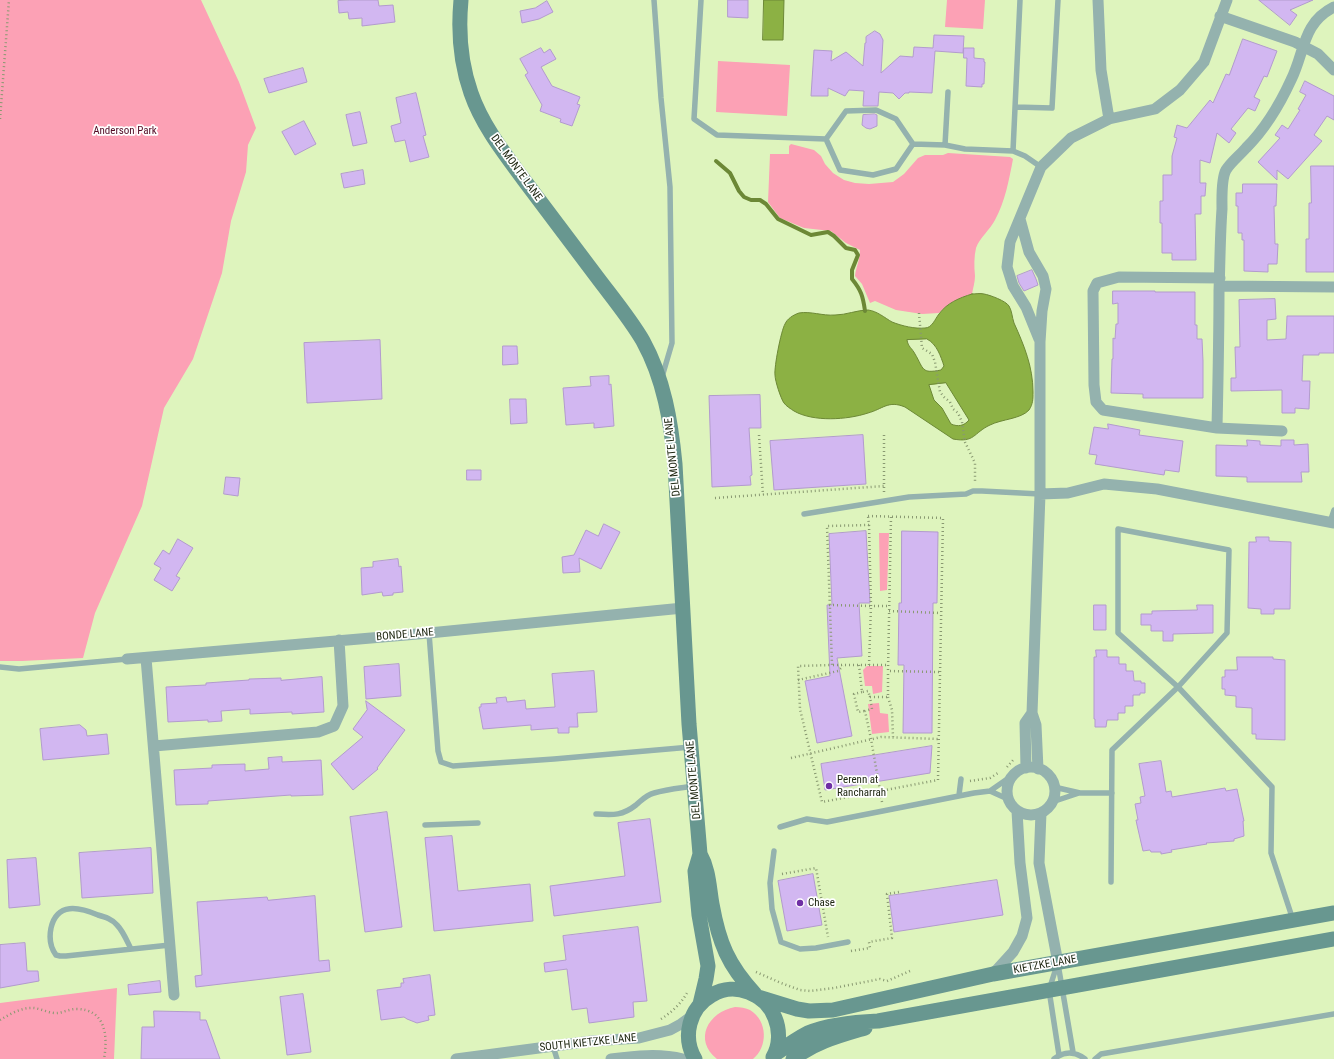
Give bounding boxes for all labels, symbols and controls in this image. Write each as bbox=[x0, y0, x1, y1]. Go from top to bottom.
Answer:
park label: Anderson Park bbox=[93, 124, 157, 138]
street label: DEL MONTE LANE bbox=[488, 132, 544, 204]
street label: DEL MONTE LANE bbox=[662, 417, 684, 497]
street label: BONDE LANE bbox=[376, 626, 434, 644]
street label: DEL MONTE LANE bbox=[684, 740, 704, 820]
place label: Perenn at Rancharrah bbox=[837, 773, 886, 799]
marker: Perenn at Rancharrah bbox=[824, 781, 834, 791]
place label: Chase bbox=[808, 896, 835, 910]
marker: Chase bbox=[795, 898, 805, 908]
street label: KIETZKE LANE bbox=[1012, 953, 1078, 977]
street label: SOUTH KIETZKE LANE bbox=[539, 1031, 637, 1055]

